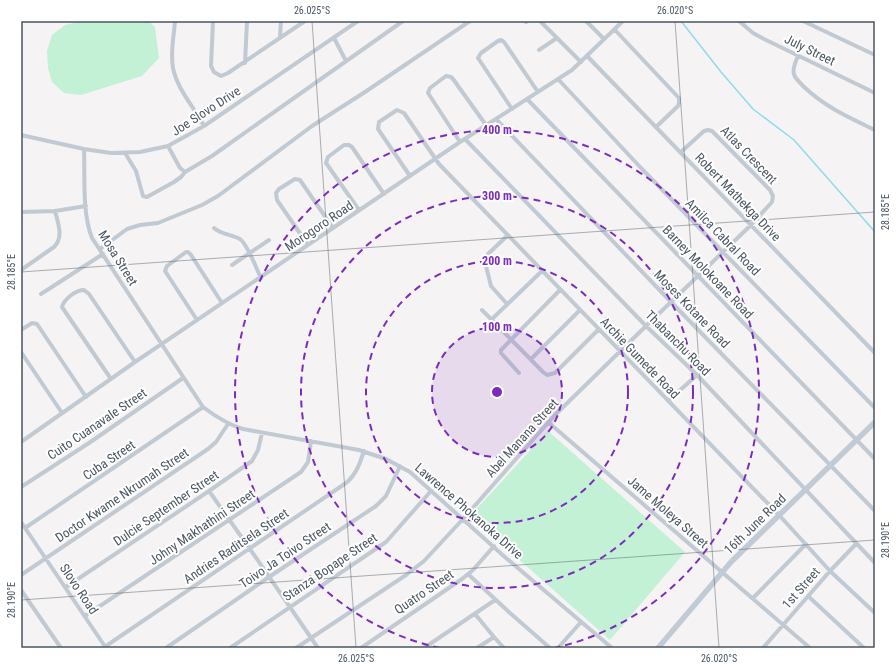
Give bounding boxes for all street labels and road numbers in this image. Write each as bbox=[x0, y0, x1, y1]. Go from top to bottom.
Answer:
street label: July Street bbox=[782, 31, 838, 69]
street label: Joe Slovo Drive bbox=[169, 83, 243, 139]
street label: Atlas Crescent bbox=[718, 123, 780, 187]
street label: Robert Mathekga Drive bbox=[692, 150, 784, 244]
street label: Amilca Cabral Road bbox=[683, 196, 763, 278]
street label: Morogoro Road bbox=[282, 198, 356, 254]
street label: Barney Molokoane Road bbox=[660, 222, 756, 322]
street label: Mosa Street bbox=[95, 228, 141, 288]
street label: Moses Kotane Road bbox=[651, 267, 733, 351]
street label: Thabanchu Road bbox=[642, 307, 714, 379]
street label: Archie Gumede Road bbox=[597, 314, 683, 402]
street label: Cuito Cuanavale Street bbox=[45, 385, 150, 463]
street label: Abel Manana Street bbox=[483, 396, 561, 480]
street label: Cuba Street bbox=[80, 437, 138, 483]
street label: Doctor Kwame Nkrumah Street bbox=[53, 445, 192, 545]
street label: Lawrence Phokanoka Drive bbox=[412, 460, 526, 562]
street label: Dulcie September Street bbox=[111, 467, 222, 549]
street label: Jame Moleya Street bbox=[625, 473, 711, 551]
street label: Johny Makhathini Street bbox=[146, 486, 258, 568]
street label: 16th June Road bbox=[721, 491, 789, 557]
street label: Andries Raditsela Street bbox=[181, 505, 291, 587]
street label: Toivo Ja Toivo Street bbox=[236, 519, 334, 591]
street label: Stanza Bopape Street bbox=[280, 530, 380, 604]
street label: Slovo Road bbox=[57, 561, 101, 617]
street label: 1st Street bbox=[779, 564, 823, 612]
street label: Quatro Street bbox=[392, 567, 456, 617]

